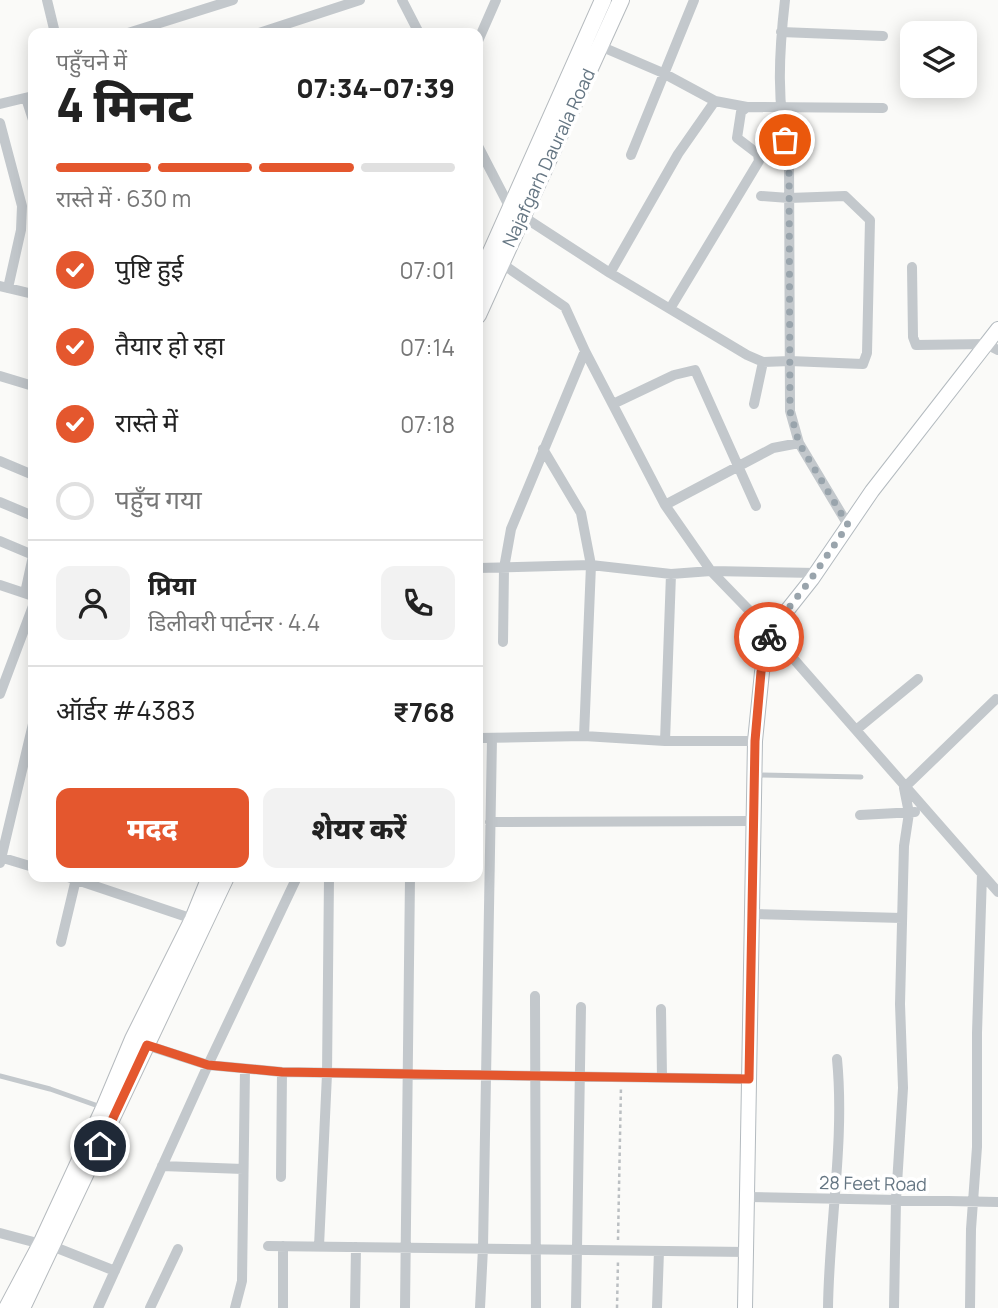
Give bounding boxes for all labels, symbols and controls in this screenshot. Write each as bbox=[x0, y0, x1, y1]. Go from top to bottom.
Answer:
map controls bbox=[900, 21, 977, 98]
button: layers bbox=[900, 21, 977, 98]
text: पहुँचने में bbox=[56, 45, 127, 77]
street label: Najafgarh Daurala Road bbox=[496, 65, 600, 251]
text: 07:34–07:39 bbox=[296, 70, 455, 106]
text: 4 मिनट bbox=[56, 73, 193, 136]
pin bbox=[755, 110, 815, 170]
icon: bag bbox=[766, 121, 804, 159]
text: रास्ते में · 630 m bbox=[56, 182, 191, 214]
text: पुष्टि हुई bbox=[115, 250, 183, 286]
icon: check bbox=[56, 251, 94, 289]
text: 07:01 bbox=[400, 254, 455, 286]
text: तैयार हो रहा bbox=[115, 327, 224, 363]
icon: check bbox=[56, 328, 94, 366]
text: 07:14 bbox=[400, 331, 455, 363]
text: रास्ते में bbox=[115, 404, 178, 440]
icon: check bbox=[56, 405, 94, 443]
text: 07:18 bbox=[400, 408, 455, 440]
text: पहुँच गया bbox=[115, 481, 202, 517]
button: person bbox=[56, 566, 130, 640]
button: phone bbox=[381, 566, 455, 640]
text: प्रिया bbox=[148, 567, 196, 603]
courier bbox=[734, 602, 804, 672]
text: डिलीवरी पार्टनर · 4.4 bbox=[148, 606, 320, 638]
icon: bike bbox=[750, 618, 788, 656]
text: ऑर्डर #4383 bbox=[56, 692, 195, 728]
text: ₹768 bbox=[393, 694, 455, 730]
button: मदद bbox=[56, 788, 249, 868]
button: शेयर करें bbox=[263, 788, 455, 868]
pin bbox=[70, 1116, 130, 1176]
icon: home bbox=[81, 1127, 119, 1165]
street label: 28 Feet Road bbox=[819, 1170, 927, 1196]

